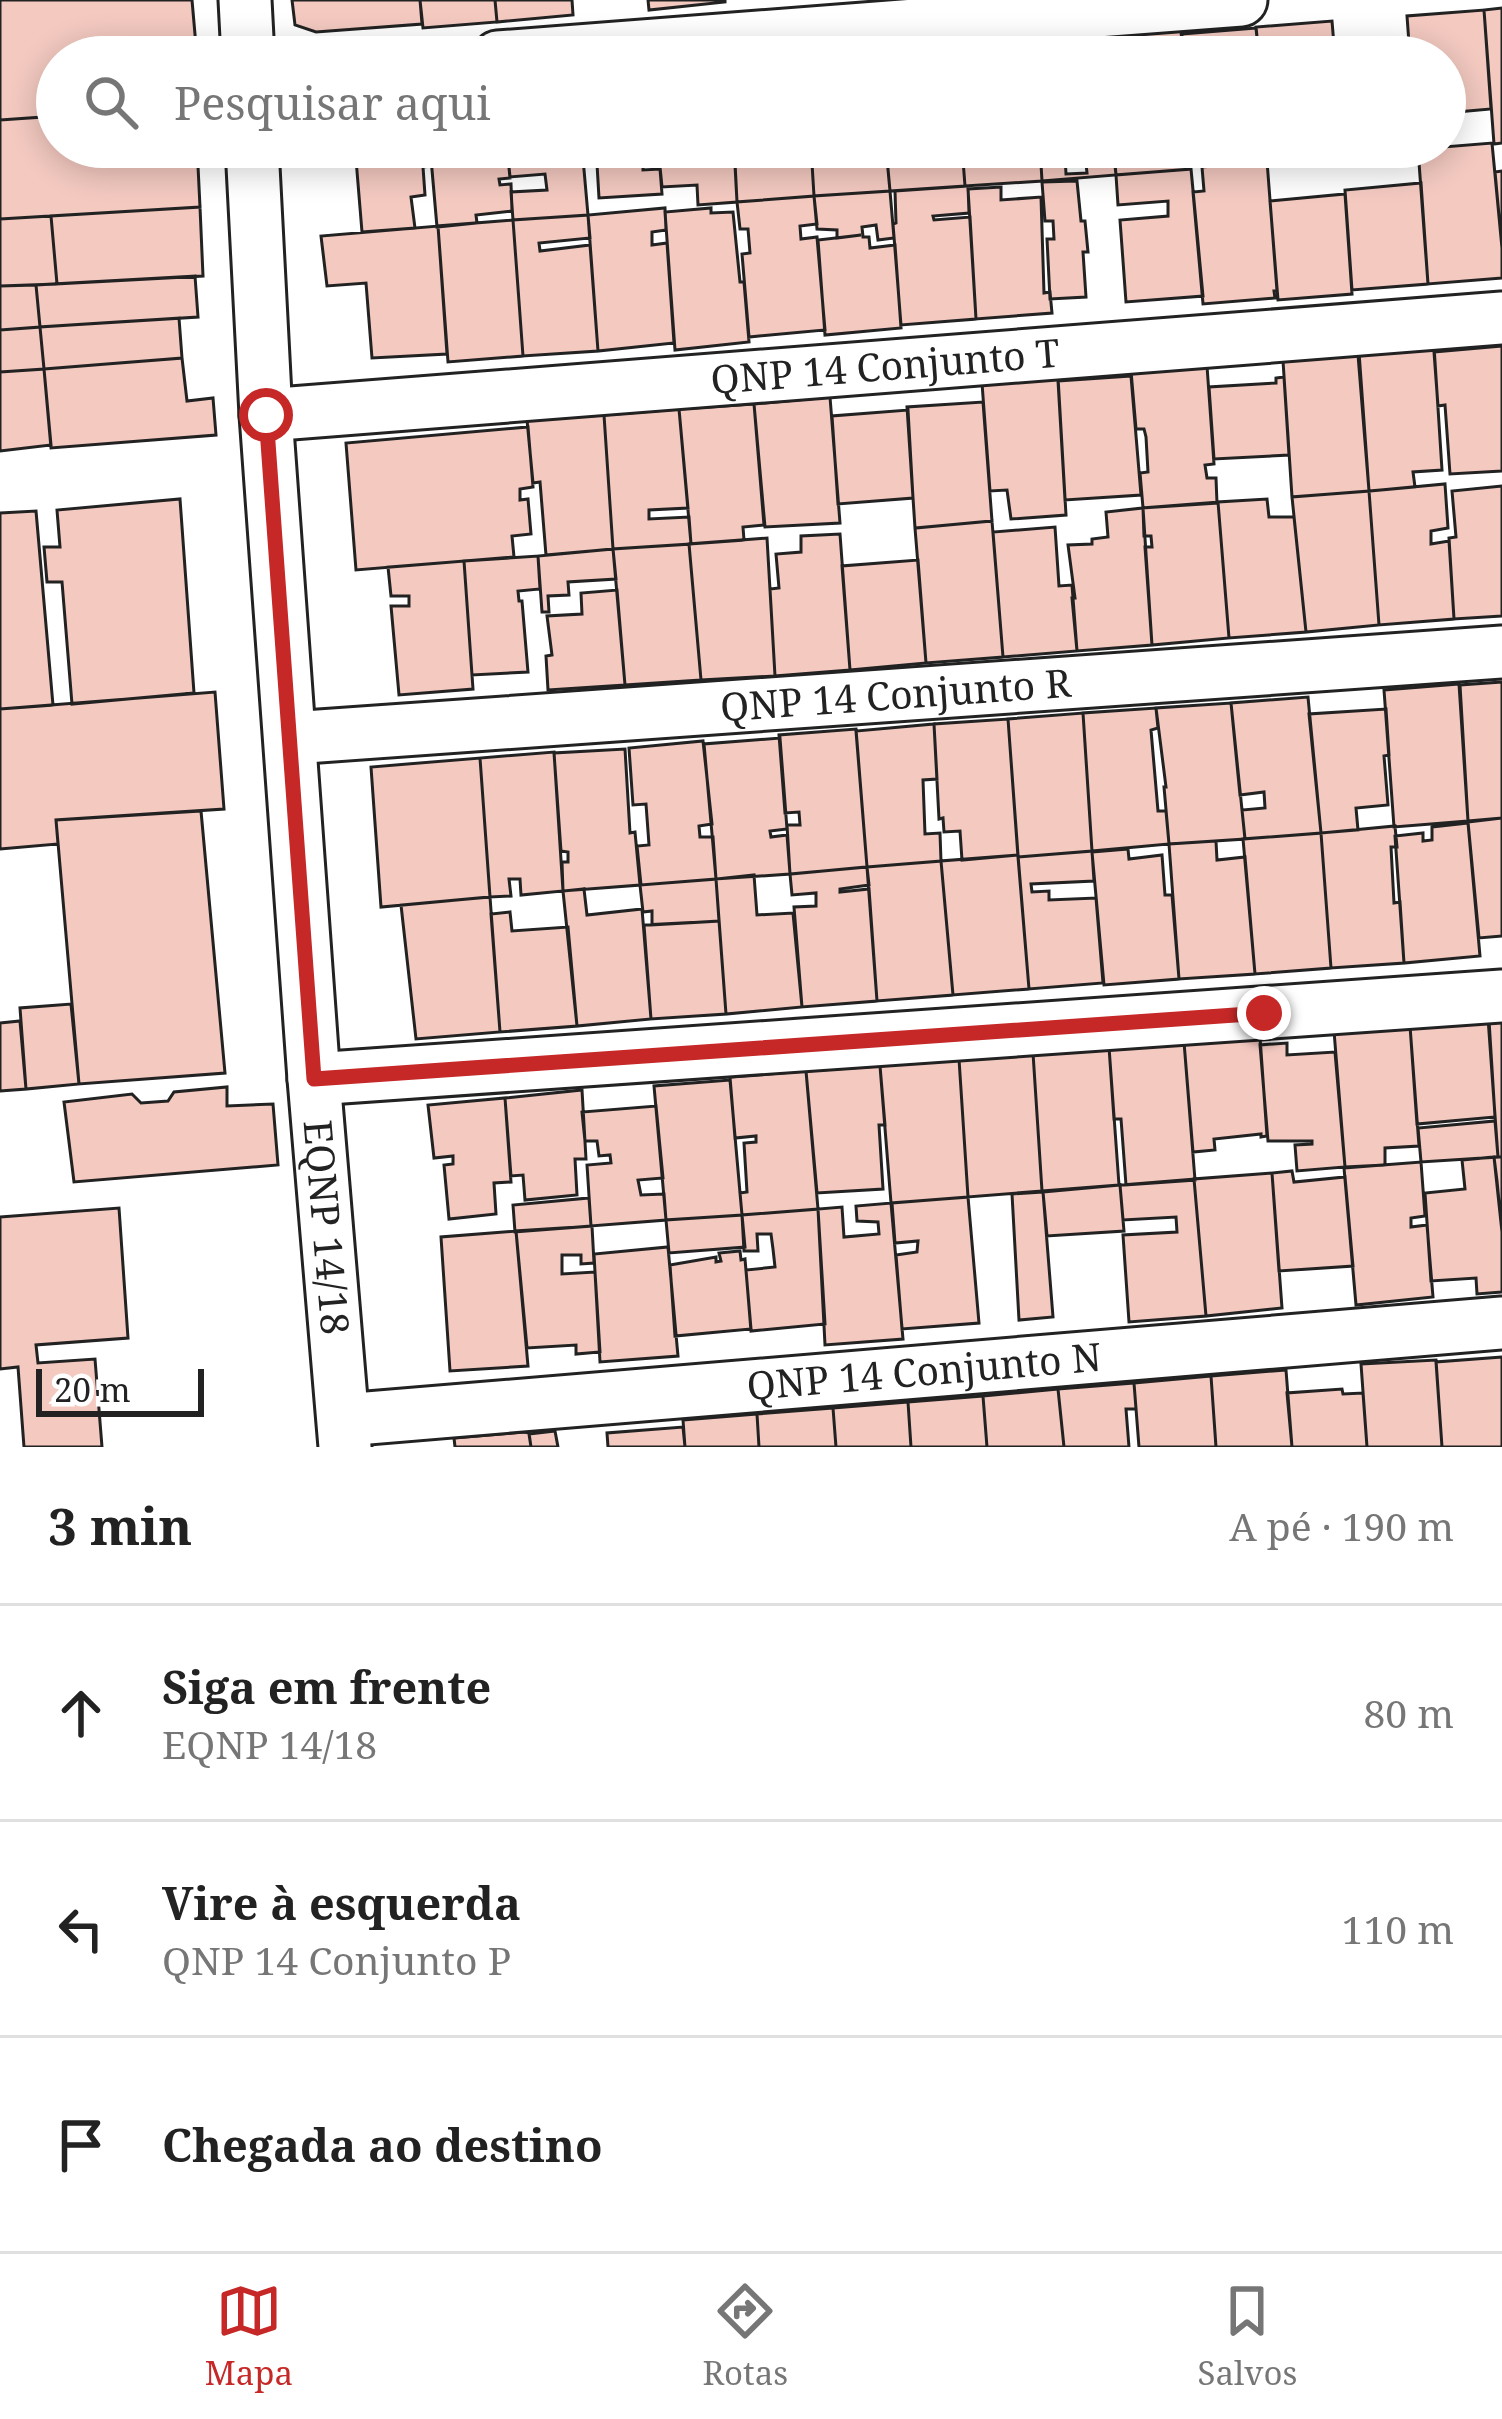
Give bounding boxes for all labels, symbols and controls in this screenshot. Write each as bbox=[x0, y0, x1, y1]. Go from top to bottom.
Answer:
search box bbox=[36, 36, 1466, 168]
icon: search bbox=[78, 69, 144, 135]
text: Pesquisar aqui bbox=[174, 72, 491, 133]
street label: QNP 14 Conjunto T bbox=[709, 325, 1061, 405]
route start bbox=[239, 388, 293, 442]
street label: QNP 14 Conjunto R bbox=[718, 655, 1073, 732]
route end bbox=[1237, 986, 1291, 1040]
street label: EQNP 14/18 bbox=[293, 1118, 363, 1337]
street label: QNP 14 Conjunto N bbox=[744, 1329, 1103, 1411]
scale bar bbox=[36, 1363, 204, 1416]
text: 20 m bbox=[54, 1367, 131, 1412]
text: 3 min bbox=[48, 1490, 192, 1560]
text: A pé · 190 m bbox=[1229, 1499, 1454, 1552]
text: Siga em frente bbox=[162, 1656, 491, 1717]
icon: ahead bbox=[48, 1680, 114, 1746]
text: 80 m bbox=[1363, 1686, 1454, 1739]
text: EQNP 14/18 bbox=[162, 1717, 377, 1770]
text: Vire à esquerda bbox=[162, 1872, 521, 1933]
icon: left bbox=[48, 1896, 114, 1962]
text: 110 m bbox=[1342, 1902, 1454, 1955]
text: QNP 14 Conjunto P bbox=[162, 1933, 511, 1986]
icon: arrive bbox=[48, 2112, 114, 2178]
text: Chegada ao destino bbox=[162, 2114, 603, 2175]
tab: Mapa bbox=[205, 2278, 293, 2395]
tab: Rotas bbox=[702, 2278, 788, 2395]
tab: Salvos bbox=[1198, 2278, 1297, 2395]

